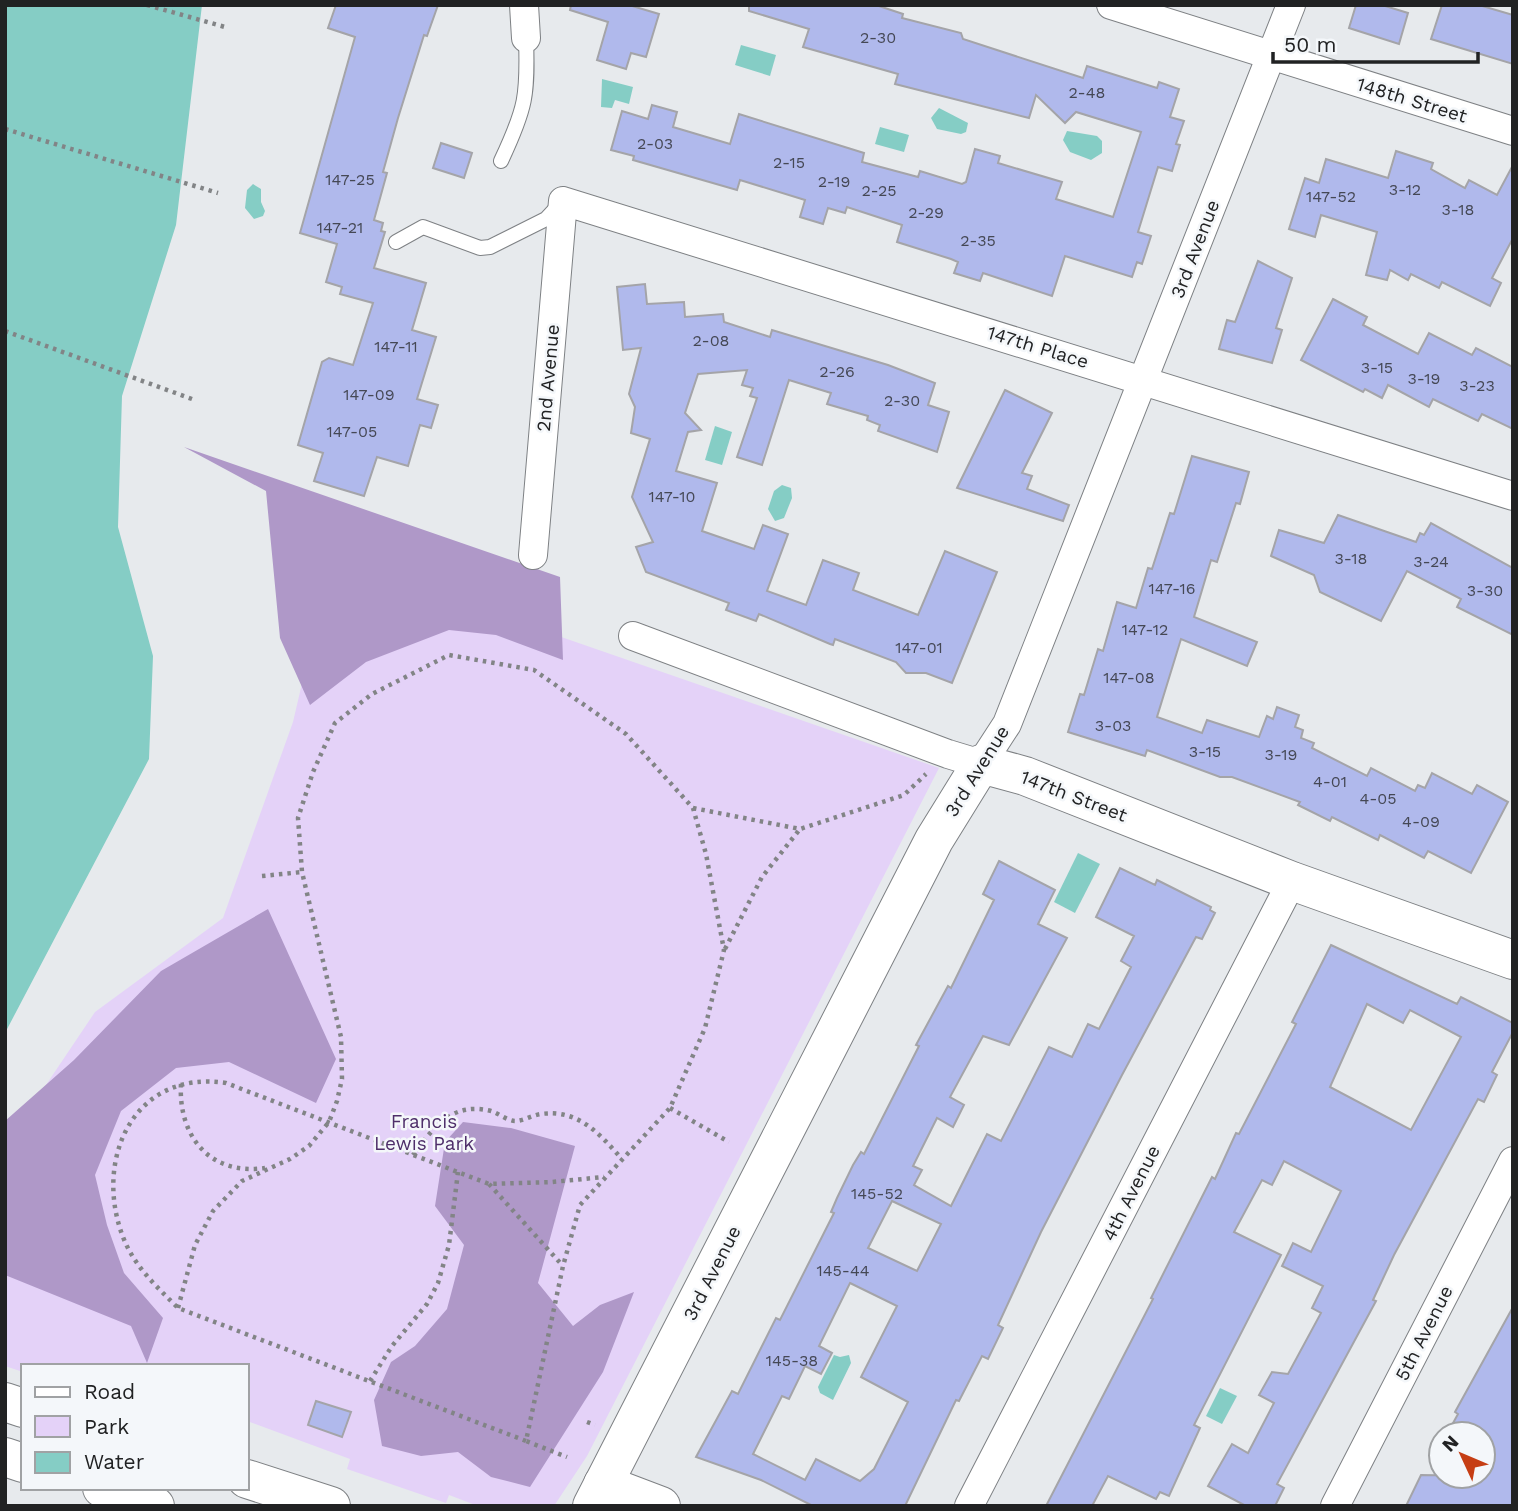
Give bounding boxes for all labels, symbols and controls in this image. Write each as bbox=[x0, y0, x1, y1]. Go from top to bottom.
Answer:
scale bar bbox=[1273, 21, 1478, 65]
house number: 2-30 bbox=[860, 28, 896, 47]
text: 50 m bbox=[1284, 32, 1336, 57]
street label: 148th Street bbox=[1354, 72, 1470, 128]
house number: 2-48 bbox=[1069, 83, 1105, 102]
house number: 2-03 bbox=[637, 134, 673, 153]
house number: 2-15 bbox=[773, 153, 805, 172]
house number: 147-25 bbox=[325, 170, 375, 189]
house number: 2-19 bbox=[818, 172, 850, 191]
house number: 3-12 bbox=[1389, 180, 1421, 199]
house number: 2-25 bbox=[861, 181, 897, 200]
house number: 147-52 bbox=[1306, 187, 1356, 206]
street label: 3rd Avenue bbox=[1166, 197, 1224, 301]
house number: 3-18 bbox=[1442, 200, 1474, 219]
house number: 2-29 bbox=[908, 203, 944, 222]
house number: 147-21 bbox=[317, 218, 363, 237]
house number: 2-35 bbox=[960, 231, 996, 250]
street label: 147th Place bbox=[985, 321, 1091, 373]
street label: 2nd Avenue bbox=[532, 323, 564, 433]
house number: 2-08 bbox=[693, 331, 729, 350]
house number: 147-11 bbox=[374, 337, 418, 356]
house number: 3-15 bbox=[1361, 358, 1393, 377]
house number: 2-26 bbox=[819, 362, 855, 381]
house number: 3-19 bbox=[1408, 369, 1440, 388]
house number: 3-23 bbox=[1459, 376, 1495, 395]
house number: 147-09 bbox=[343, 385, 395, 404]
house number: 2-30 bbox=[884, 391, 920, 410]
house number: 147-05 bbox=[327, 422, 377, 441]
house number: 147-10 bbox=[648, 487, 696, 506]
house number: 3-18 bbox=[1335, 549, 1367, 568]
house number: 3-24 bbox=[1413, 552, 1449, 571]
house number: 147-16 bbox=[1149, 579, 1195, 598]
house number: 3-30 bbox=[1467, 581, 1503, 600]
house number: 147-12 bbox=[1122, 620, 1168, 639]
house number: 147-01 bbox=[895, 638, 943, 657]
house number: 147-08 bbox=[1103, 668, 1155, 687]
house number: 3-03 bbox=[1095, 716, 1131, 735]
street label: 3rd Avenue bbox=[940, 721, 1014, 821]
house number: 3-15 bbox=[1189, 742, 1221, 761]
house number: 3-19 bbox=[1265, 745, 1297, 764]
street label: 147th Street bbox=[1018, 765, 1130, 827]
house number: 4-01 bbox=[1313, 772, 1347, 791]
house number: 4-05 bbox=[1359, 789, 1397, 808]
house number: 4-09 bbox=[1402, 812, 1440, 831]
park label: Francis Lewis Park bbox=[374, 1110, 474, 1155]
street label: 4th Avenue bbox=[1097, 1141, 1165, 1245]
house number: 145-52 bbox=[851, 1184, 903, 1203]
street label: 3rd Avenue bbox=[678, 1222, 746, 1324]
house number: 145-44 bbox=[816, 1261, 870, 1280]
street label: 5th Avenue bbox=[1390, 1282, 1458, 1384]
house number: 145-38 bbox=[766, 1351, 818, 1370]
legend bbox=[21, 1364, 248, 1490]
text: Road bbox=[84, 1379, 135, 1404]
text: Park bbox=[84, 1414, 129, 1439]
north arrow bbox=[1427, 1420, 1497, 1490]
text: N bbox=[1437, 1430, 1463, 1457]
text: Water bbox=[84, 1449, 145, 1474]

